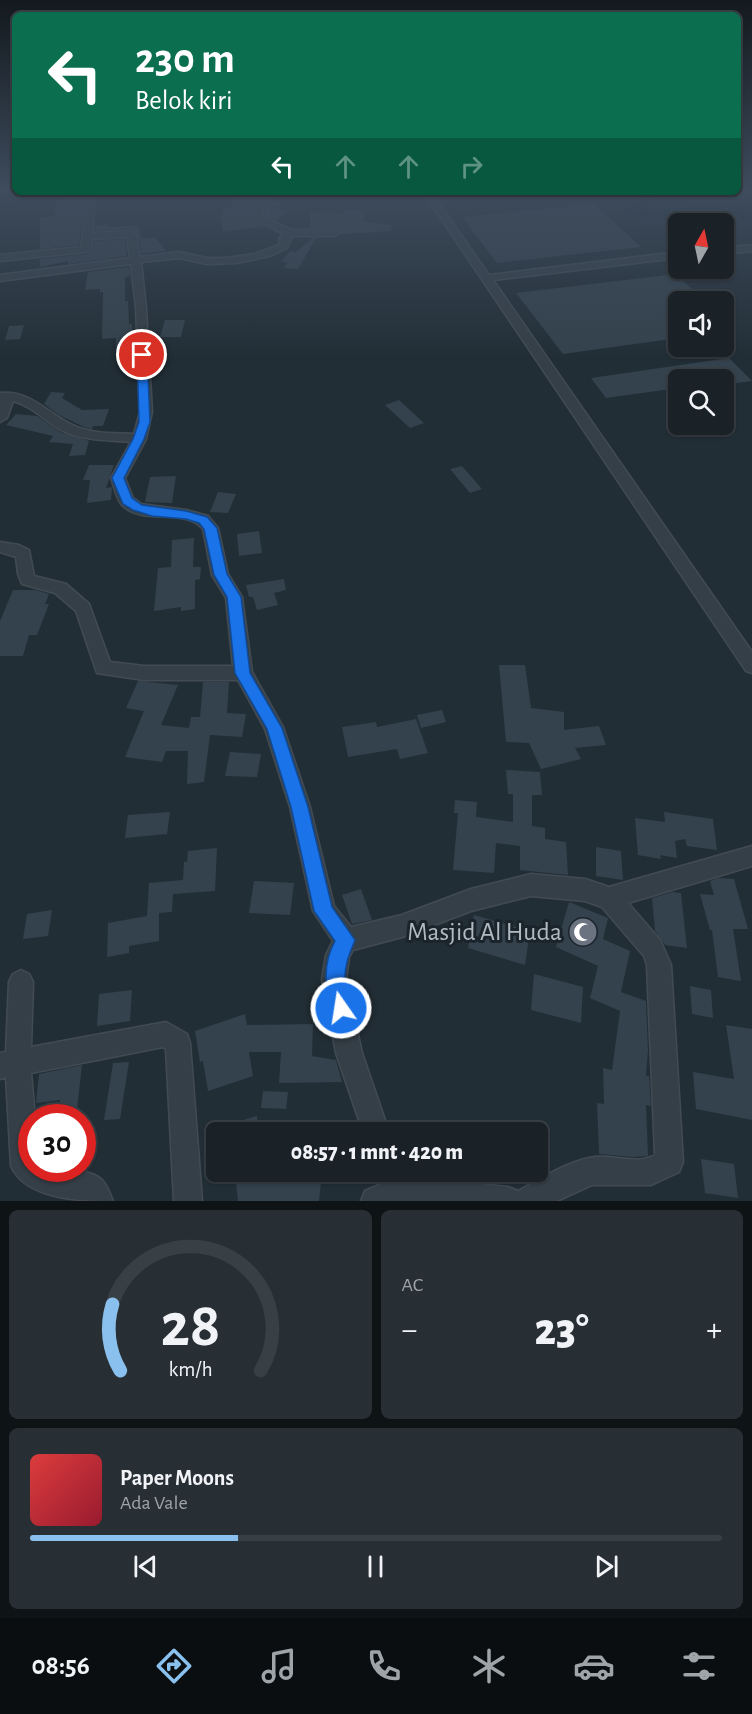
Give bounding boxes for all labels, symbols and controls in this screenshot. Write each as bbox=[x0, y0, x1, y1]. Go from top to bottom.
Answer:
icon: left bbox=[36, 36, 114, 114]
text: 230 m bbox=[135, 38, 235, 80]
text: Belok kiri bbox=[135, 87, 232, 114]
icon: left bbox=[266, 150, 299, 183]
icon: ahead bbox=[329, 150, 362, 183]
icon: ahead bbox=[392, 150, 425, 183]
icon: right bbox=[455, 150, 488, 183]
north arrow bbox=[668, 213, 734, 279]
map controls bbox=[668, 213, 734, 435]
button: sound bbox=[668, 291, 734, 357]
pin bbox=[116, 329, 167, 380]
icon: arrive bbox=[125, 338, 158, 371]
button: search bbox=[668, 369, 734, 435]
mosque icon: Masjid Al Huda bbox=[567, 916, 599, 948]
place label: Masjid Al Huda bbox=[407, 919, 562, 945]
position arrow bbox=[309, 976, 373, 1040]
speed limit sign: 30 bbox=[18, 1104, 96, 1182]
text: 08:57 · 1 mnt · 420 m bbox=[291, 1141, 463, 1163]
text: AC bbox=[402, 1275, 423, 1295]
text: 28 bbox=[160, 1295, 220, 1357]
text: 23° bbox=[535, 1308, 589, 1353]
text: − bbox=[402, 1314, 417, 1347]
text: + bbox=[706, 1314, 722, 1347]
text: km/h bbox=[168, 1360, 212, 1381]
text: Paper Moons bbox=[120, 1467, 234, 1489]
text: Ada Vale bbox=[120, 1493, 188, 1513]
icon: previous bbox=[129, 1550, 162, 1583]
icon: pause bbox=[359, 1550, 392, 1583]
icon: next bbox=[590, 1550, 623, 1583]
icon: directions bbox=[153, 1645, 195, 1687]
icon: music bbox=[258, 1645, 300, 1687]
icon: phone bbox=[363, 1645, 405, 1687]
icon: climate bbox=[468, 1645, 510, 1687]
icon: car bbox=[573, 1645, 615, 1687]
icon: filters bbox=[678, 1645, 720, 1687]
text: 08:56 bbox=[32, 1652, 90, 1679]

